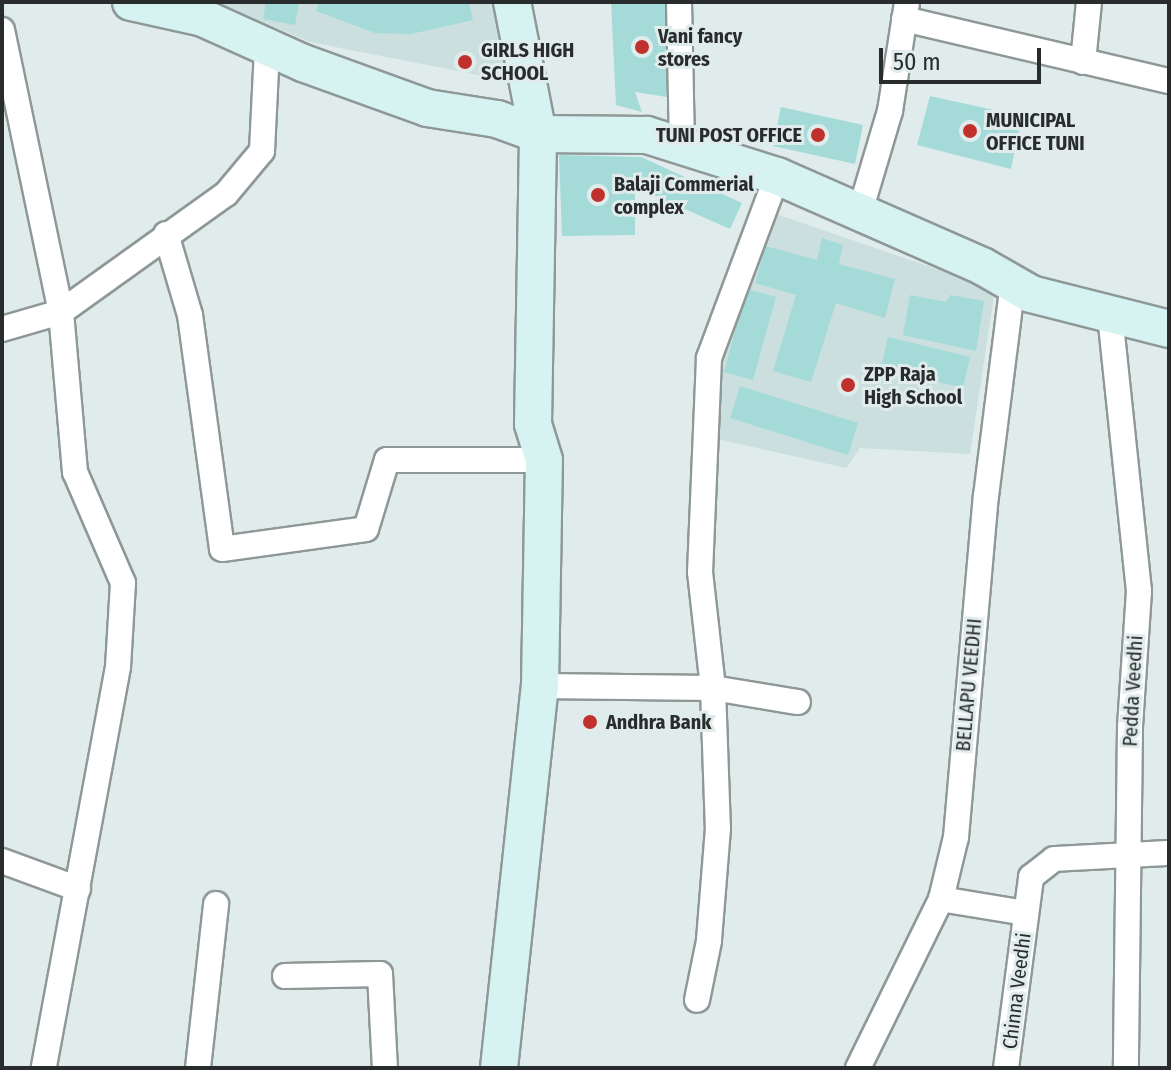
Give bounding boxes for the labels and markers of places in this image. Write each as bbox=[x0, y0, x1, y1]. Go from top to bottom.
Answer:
place label: Vani fancy stores bbox=[658, 24, 742, 71]
place label: GIRLS HIGH SCHOOL bbox=[481, 38, 574, 85]
marker: Vani fancy stores bbox=[633, 38, 651, 56]
marker: GIRLS HIGH SCHOOL bbox=[456, 53, 474, 71]
place label: MUNICIPAL OFFICE TUNI bbox=[986, 108, 1085, 155]
marker: MUNICIPAL OFFICE TUNI bbox=[961, 122, 979, 140]
place label: TUNI POST OFFICE bbox=[656, 123, 802, 147]
marker: TUNI POST OFFICE bbox=[809, 126, 827, 144]
place label: Balaji Commerial complex bbox=[614, 172, 754, 219]
marker: Balaji Commerial complex bbox=[589, 186, 607, 204]
place label: ZPP Raja High School bbox=[864, 362, 962, 409]
marker: ZPP Raja High School bbox=[839, 376, 857, 394]
place label: Andhra Bank bbox=[606, 710, 711, 734]
marker: Andhra Bank bbox=[581, 713, 599, 731]

